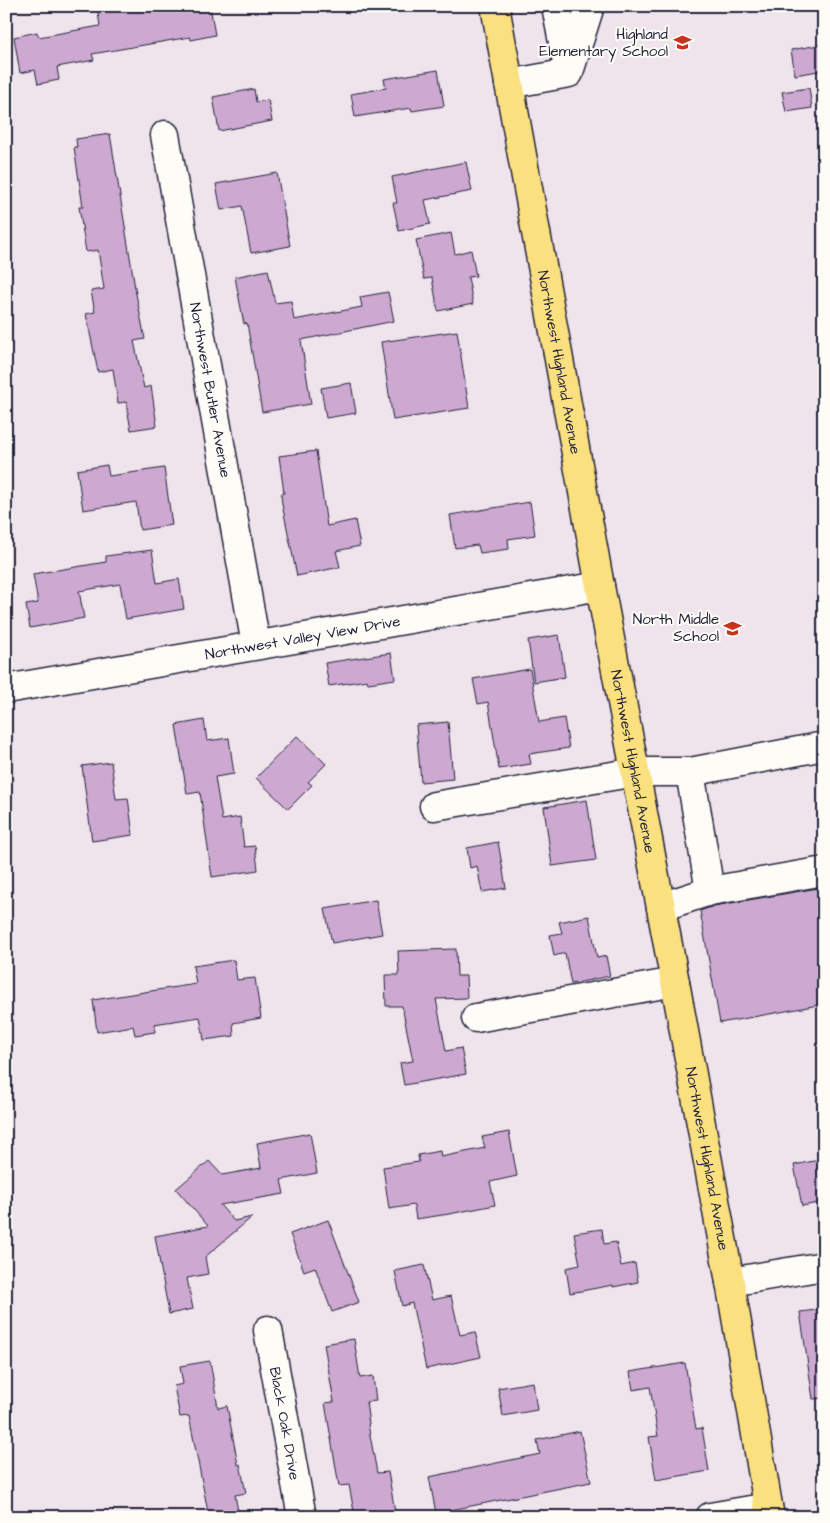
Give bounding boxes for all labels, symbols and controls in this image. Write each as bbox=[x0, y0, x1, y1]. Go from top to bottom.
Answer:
place label: Highland Elementary School bbox=[539, 24, 668, 63]
school or university icon: Highland Elementary School bbox=[672, 33, 692, 53]
street label: Northwest Highland Avenue bbox=[532, 269, 586, 456]
street label: Northwest Butler Avenue bbox=[184, 301, 236, 479]
place label: North Middle School bbox=[633, 609, 719, 647]
street label: Northwest Valley View Drive bbox=[203, 611, 402, 665]
school or university icon: North Middle School bbox=[723, 618, 743, 638]
street label: Northwest Highland Avenue bbox=[605, 668, 660, 855]
street label: Northwest Highland Avenue bbox=[680, 1065, 734, 1252]
street label: Black Oak Drive bbox=[264, 1365, 305, 1482]

